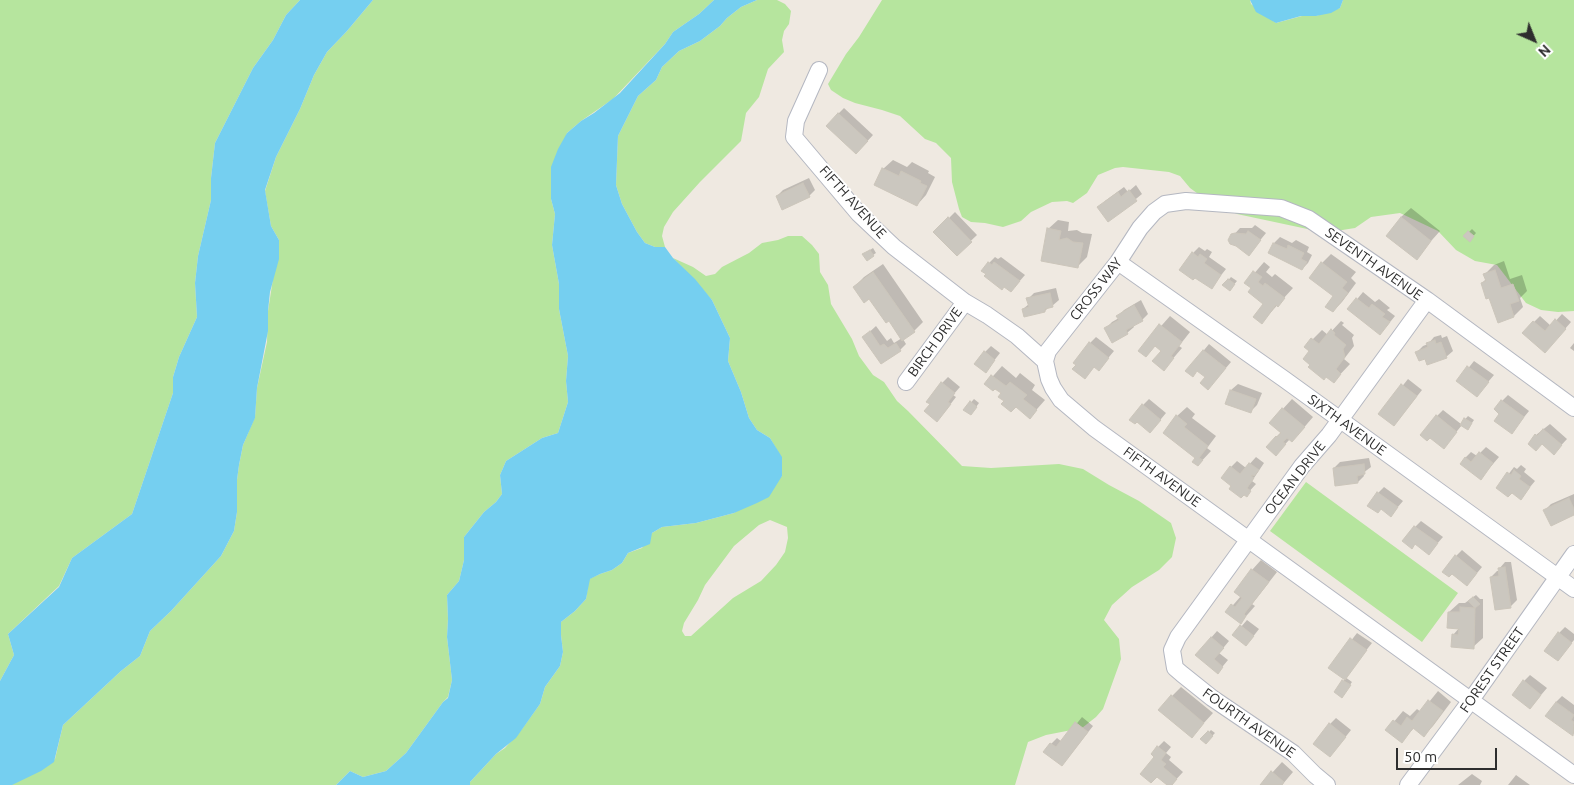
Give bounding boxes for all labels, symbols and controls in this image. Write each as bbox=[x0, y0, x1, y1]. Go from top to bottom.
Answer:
north arrow bbox=[1509, 15, 1559, 65]
text: N bbox=[1535, 41, 1554, 60]
street label: FIFTH AVENUE bbox=[816, 162, 890, 242]
street label: SEVENTH AVENUE bbox=[1322, 224, 1426, 304]
street label: CROSS WAY bbox=[1066, 254, 1126, 324]
street label: BIRCH DRIVE bbox=[904, 304, 966, 380]
street label: SIXTH AVENUE bbox=[1304, 391, 1390, 459]
street label: OCEAN DRIVE bbox=[1261, 438, 1329, 518]
street label: FIFTH AVENUE bbox=[1120, 443, 1204, 511]
street label: FOREST STREET bbox=[1456, 624, 1528, 716]
street label: FOURTH AVENUE bbox=[1199, 685, 1299, 761]
scale bar bbox=[1399, 738, 1500, 770]
text: 50 m bbox=[1404, 748, 1437, 765]

